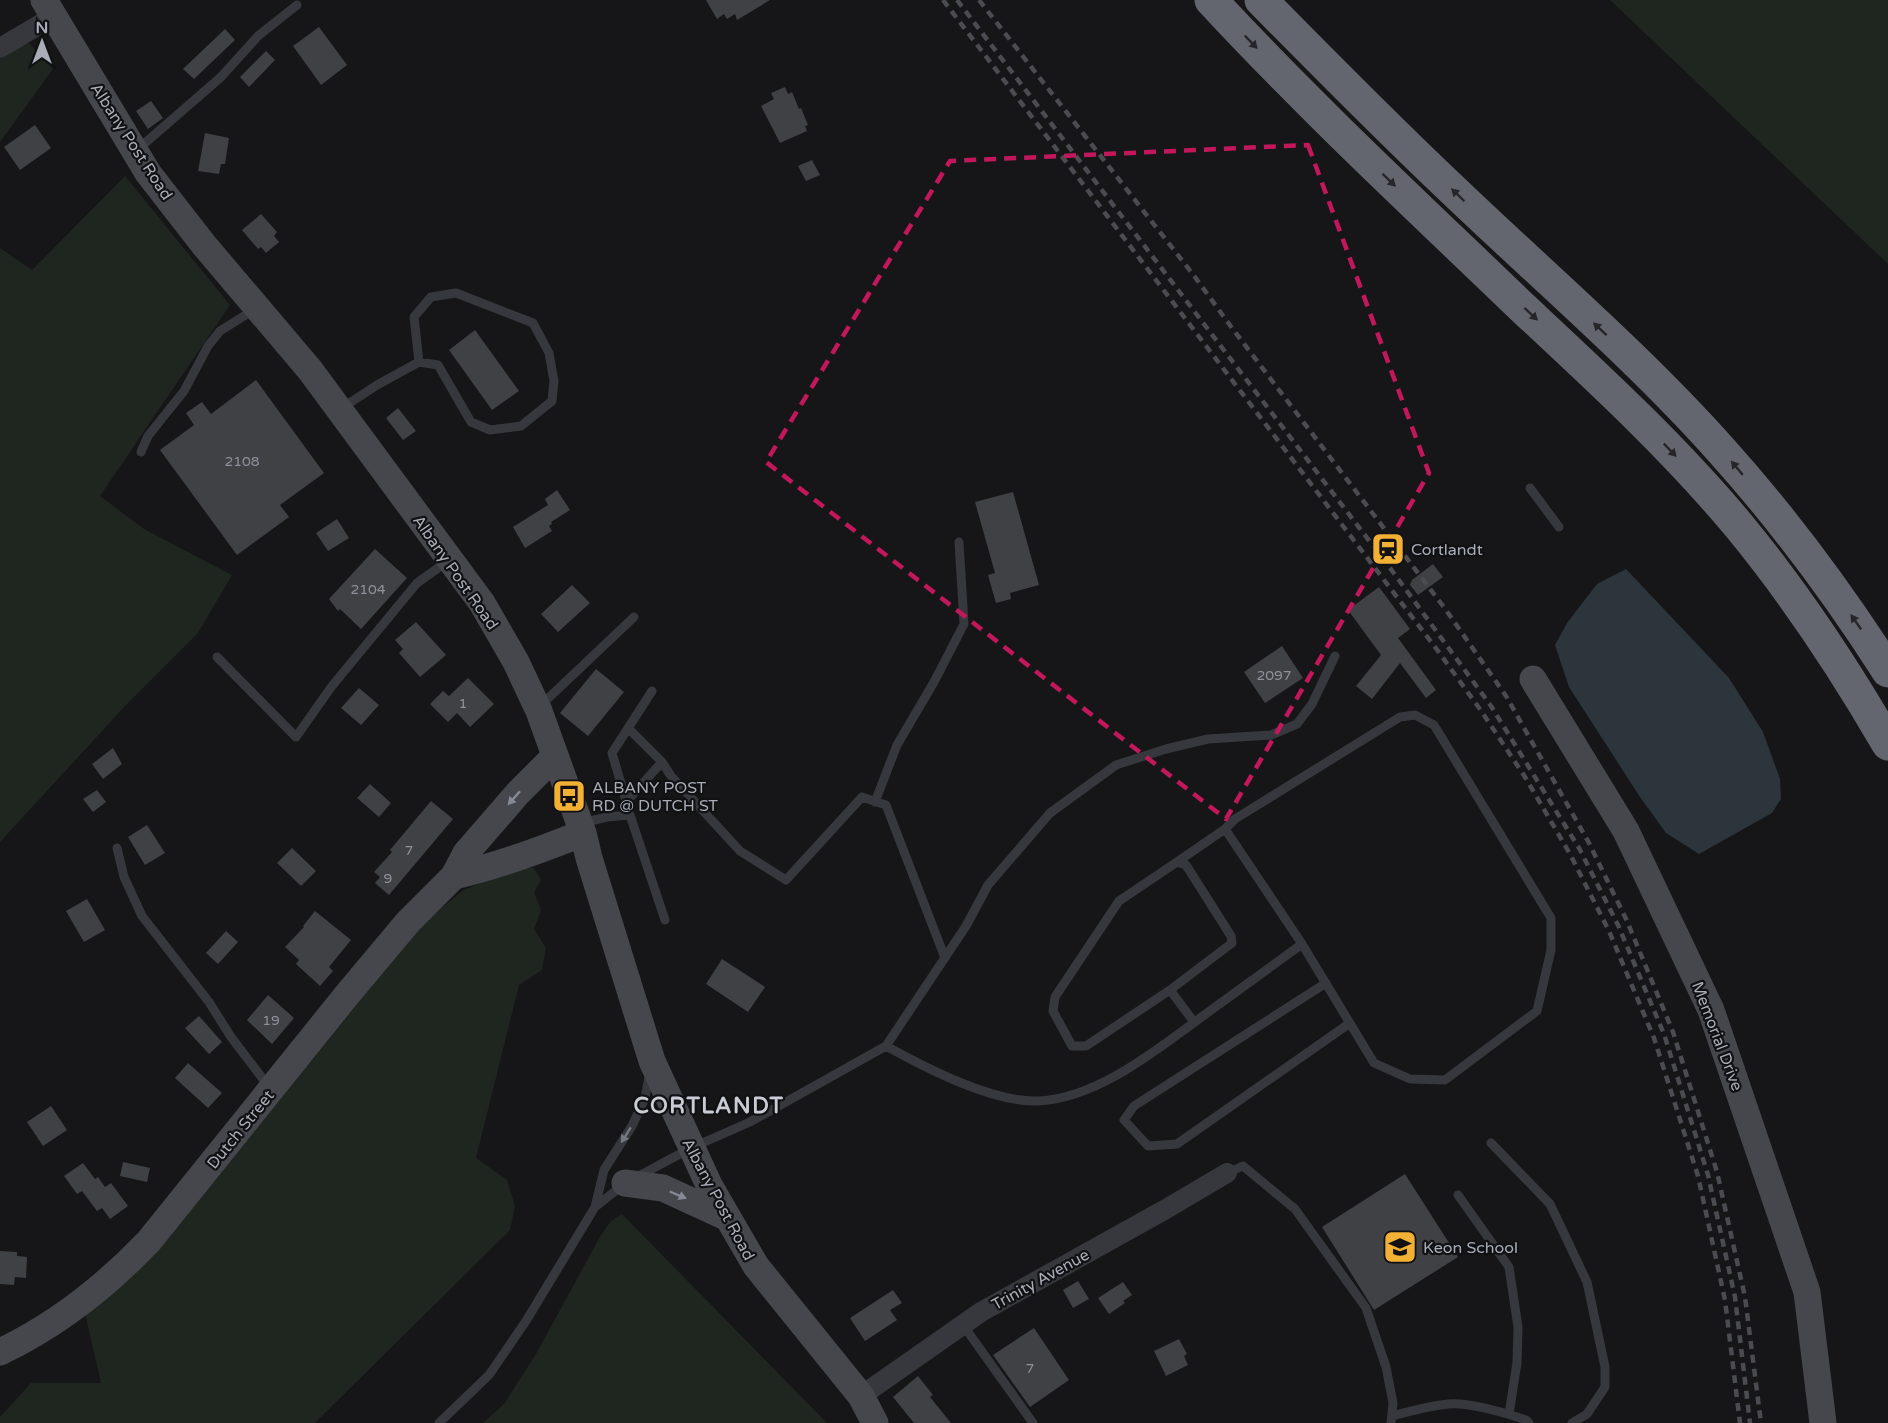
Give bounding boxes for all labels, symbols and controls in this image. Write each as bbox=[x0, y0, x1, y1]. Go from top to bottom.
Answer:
north arrow bbox=[12, 12, 72, 72]
text: N bbox=[36, 18, 48, 38]
one-way arrow bbox=[1244, 35, 1258, 50]
street label: Albany Post Road bbox=[86, 79, 176, 204]
one-way arrow bbox=[1382, 173, 1397, 187]
one-way arrow bbox=[1452, 189, 1466, 203]
one-way arrow bbox=[1523, 307, 1537, 321]
one-way arrow bbox=[1593, 322, 1608, 336]
one-way arrow bbox=[1663, 443, 1677, 457]
house number: 2108 bbox=[224, 453, 260, 470]
one-way arrow bbox=[1731, 461, 1744, 476]
street label: Albany Post Road bbox=[408, 511, 502, 634]
station icon: Cortlandt bbox=[1370, 531, 1406, 567]
place label: Cortlandt bbox=[1411, 540, 1483, 560]
house number: 2104 bbox=[350, 581, 386, 598]
one-way arrow bbox=[1850, 615, 1862, 631]
house number: 2097 bbox=[1256, 667, 1292, 684]
house number: 1 bbox=[459, 695, 467, 712]
bus stop icon: ALBANY POST RD @ DUTCH ST bbox=[551, 778, 587, 814]
place label: ALBANY POST RD @ DUTCH ST bbox=[592, 778, 718, 816]
one-way arrow bbox=[508, 790, 521, 805]
house number: 7 bbox=[405, 842, 413, 859]
house number: 9 bbox=[384, 870, 392, 887]
street label: Memorial Drive bbox=[1687, 979, 1747, 1094]
house number: 19 bbox=[262, 1012, 280, 1029]
street label: Dutch Street bbox=[203, 1086, 279, 1173]
district label: CORTLANDT bbox=[634, 1093, 784, 1119]
one-way arrow bbox=[621, 1127, 632, 1143]
street label: Albany Post Road bbox=[677, 1135, 759, 1264]
one-way arrow bbox=[670, 1190, 687, 1199]
school or university icon: Keon School bbox=[1382, 1229, 1418, 1265]
place label: Keon School bbox=[1423, 1238, 1518, 1258]
street label: Trinity Avenue bbox=[988, 1245, 1093, 1315]
house number: 7 bbox=[1026, 1360, 1034, 1377]

